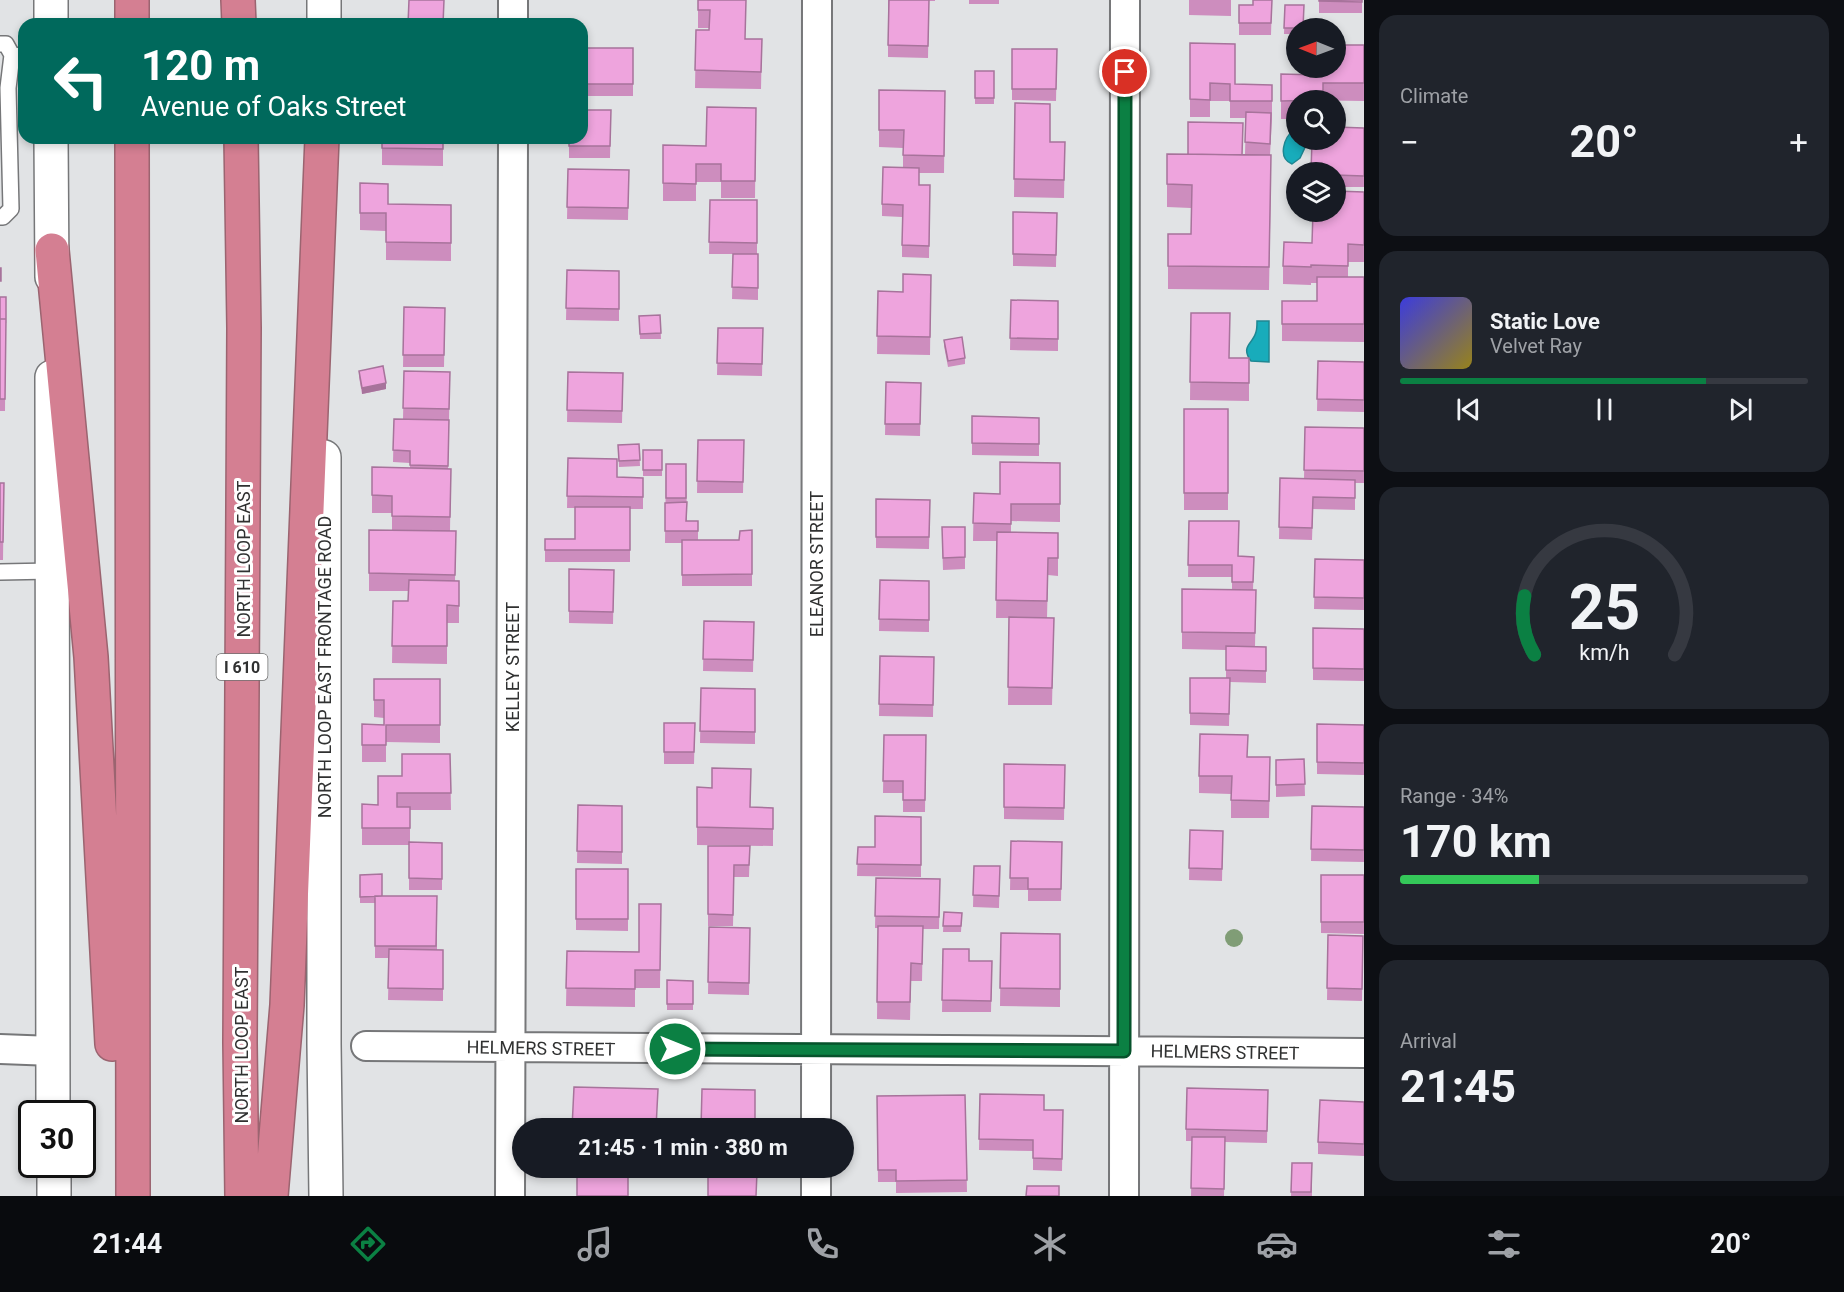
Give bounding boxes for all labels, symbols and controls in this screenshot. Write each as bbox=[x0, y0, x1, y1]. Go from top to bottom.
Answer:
north arrow bbox=[1286, 18, 1346, 78]
map controls bbox=[1286, 18, 1346, 222]
text: 120 m bbox=[141, 41, 260, 90]
icon: left bbox=[42, 42, 120, 120]
pin bbox=[1099, 46, 1150, 97]
icon: arrive bbox=[1108, 55, 1141, 88]
text: Climate bbox=[1400, 84, 1468, 108]
button: search bbox=[1286, 90, 1346, 150]
text: Avenue of Oaks Street bbox=[141, 91, 406, 123]
text: 20° bbox=[1569, 115, 1639, 168]
text: − bbox=[1400, 123, 1419, 162]
text: + bbox=[1789, 123, 1808, 162]
button: layers bbox=[1286, 162, 1346, 222]
text: Static Love bbox=[1490, 309, 1600, 334]
text: Velvet Ray bbox=[1490, 334, 1582, 358]
icon: previous bbox=[1452, 393, 1485, 426]
icon: pause bbox=[1588, 393, 1621, 426]
icon: next bbox=[1724, 393, 1757, 426]
street label: NORTH LOOP EAST bbox=[233, 480, 254, 637]
street label: ELEANOR STREET bbox=[806, 490, 827, 637]
street label: NORTH LOOP EAST FRONTAGE ROAD bbox=[314, 516, 335, 818]
text: 25 bbox=[1568, 571, 1640, 644]
street label: KELLEY STREET bbox=[502, 602, 523, 732]
text: km/h bbox=[1579, 640, 1629, 665]
road number: I 610 bbox=[216, 654, 268, 680]
text: Range · 34% bbox=[1400, 784, 1508, 808]
text: 170 km bbox=[1400, 815, 1552, 868]
street label: NORTH LOOP EAST bbox=[231, 966, 252, 1123]
position arrow bbox=[643, 1017, 707, 1081]
text: Arrival bbox=[1400, 1029, 1457, 1053]
street label: HELMERS STREET bbox=[466, 1036, 616, 1060]
street label: HELMERS STREET bbox=[1150, 1040, 1300, 1064]
text: 21:45 bbox=[1400, 1060, 1516, 1113]
speed limit sign: 30 bbox=[18, 1100, 96, 1178]
text: 21:45 · 1 min · 380 m bbox=[578, 1135, 788, 1160]
icon: directions bbox=[347, 1223, 389, 1265]
icon: music bbox=[574, 1223, 616, 1265]
icon: phone bbox=[801, 1223, 843, 1265]
icon: climate bbox=[1029, 1223, 1071, 1265]
icon: car bbox=[1256, 1223, 1298, 1265]
icon: filters bbox=[1483, 1223, 1525, 1265]
text: 21:44 bbox=[93, 1228, 162, 1260]
text: 20° bbox=[1710, 1228, 1751, 1260]

